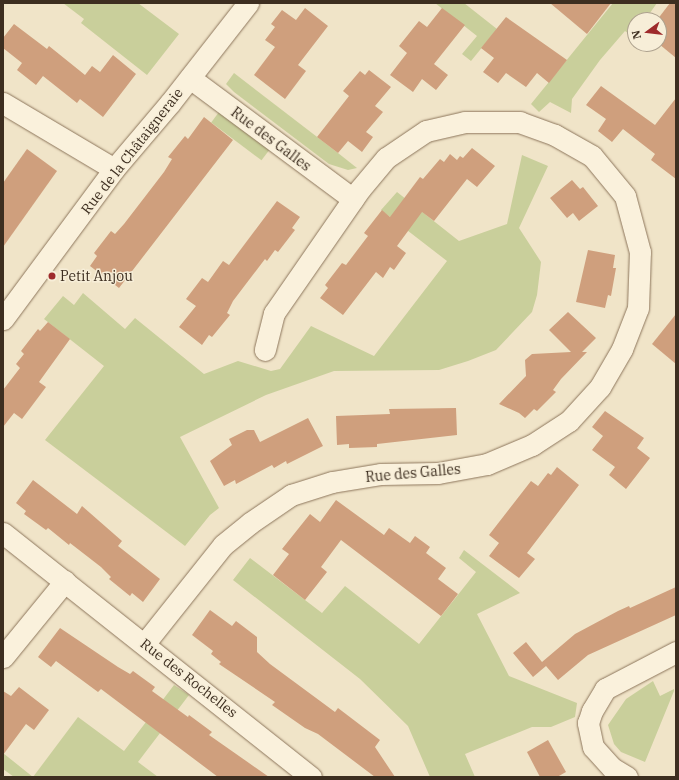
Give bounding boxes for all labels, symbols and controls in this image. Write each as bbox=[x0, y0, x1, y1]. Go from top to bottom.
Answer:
north arrow bbox=[627, 12, 667, 52]
text: N bbox=[628, 29, 644, 41]
street label: Rue de la Châtaigneraie bbox=[78, 85, 186, 217]
street label: Rue des Galles bbox=[228, 104, 314, 174]
place label: Petit Anjou bbox=[60, 268, 133, 284]
marker: Petit Anjou bbox=[47, 271, 57, 281]
street label: Rue des Galles bbox=[365, 460, 461, 486]
street label: Rue des Rochelles bbox=[137, 635, 241, 721]

